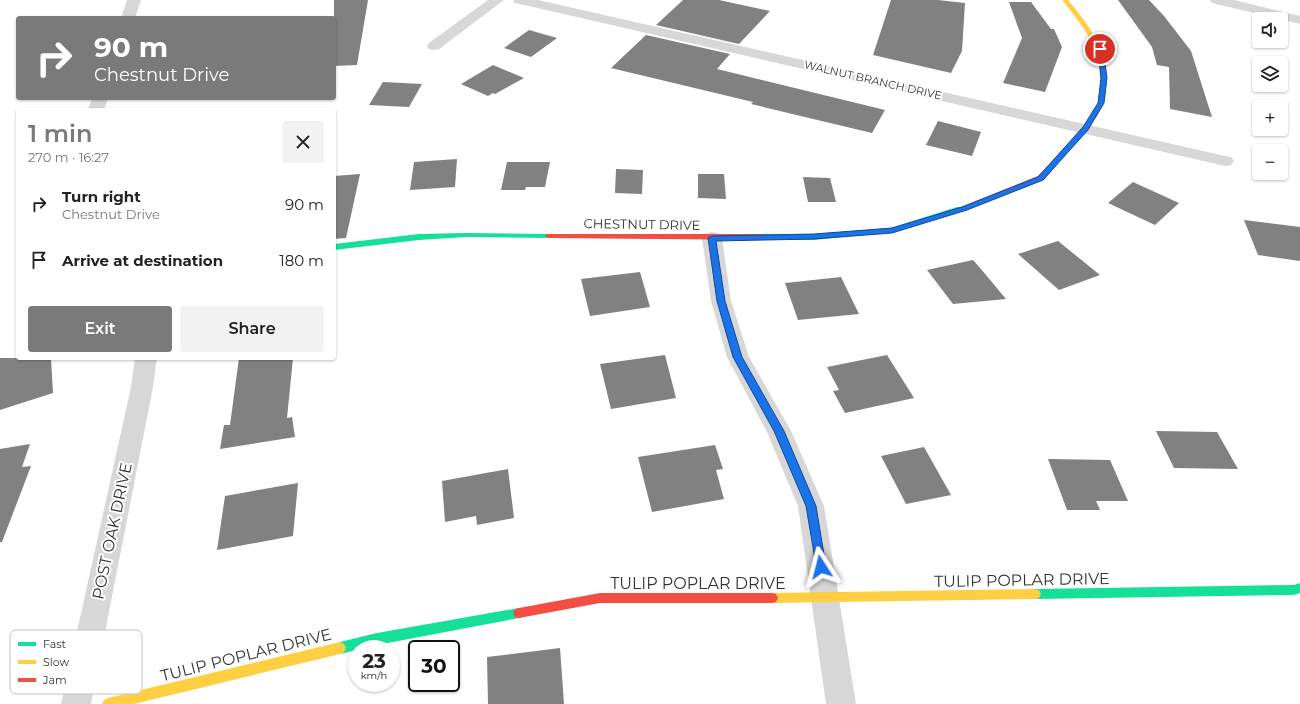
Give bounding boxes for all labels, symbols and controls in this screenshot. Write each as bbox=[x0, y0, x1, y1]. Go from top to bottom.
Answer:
map controls bbox=[1252, 12, 1288, 180]
button: sound bbox=[1252, 12, 1288, 48]
text: 90 m bbox=[94, 30, 168, 64]
icon: right bbox=[28, 32, 80, 84]
pin bbox=[1083, 32, 1117, 66]
icon: arrive bbox=[1089, 38, 1111, 60]
button: layers bbox=[1252, 56, 1288, 92]
street label: WALNUT BRANCH DRIVE bbox=[803, 57, 943, 103]
text: Chestnut Drive bbox=[94, 64, 229, 86]
button: + bbox=[1252, 100, 1288, 136]
text: 1 min bbox=[28, 119, 92, 148]
button: close bbox=[282, 121, 324, 163]
button: − bbox=[1252, 144, 1288, 180]
text: 270 m · 16:27 bbox=[28, 149, 109, 165]
text: Turn right bbox=[62, 187, 141, 206]
icon: right bbox=[28, 193, 50, 215]
text: 90 m bbox=[285, 195, 324, 214]
text: Chestnut Drive bbox=[62, 206, 160, 222]
street label: CHESTNUT DRIVE bbox=[583, 215, 701, 233]
icon: arrive bbox=[28, 249, 50, 271]
text: Arrive at destination bbox=[62, 251, 223, 270]
text: 180 m bbox=[279, 251, 324, 270]
button: Exit bbox=[28, 306, 172, 352]
button: Share bbox=[180, 306, 324, 352]
street label: POST OAK DRIVE bbox=[88, 461, 136, 601]
position arrow bbox=[800, 546, 842, 588]
street label: TULIP POPLAR DRIVE bbox=[934, 569, 1110, 591]
street label: TULIP POPLAR DRIVE bbox=[610, 574, 786, 593]
street label: TULIP POPLAR DRIVE bbox=[159, 625, 333, 685]
legend bbox=[10, 630, 142, 694]
text: Fast bbox=[43, 637, 67, 651]
speed limit sign: 30 bbox=[408, 640, 460, 692]
text: 23 bbox=[362, 649, 386, 673]
text: Slow bbox=[43, 655, 69, 669]
text: km/h bbox=[361, 669, 387, 682]
text: Jam bbox=[42, 673, 67, 687]

